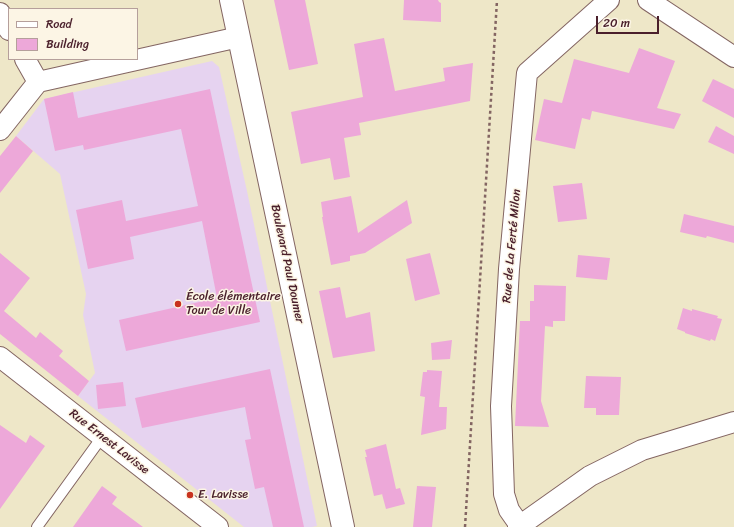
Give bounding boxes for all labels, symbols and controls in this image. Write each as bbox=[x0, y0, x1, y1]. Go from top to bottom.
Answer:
legend bbox=[8, 8, 138, 60]
scale bar bbox=[598, 8, 661, 34]
text: 20 m bbox=[603, 12, 630, 34]
text: Road bbox=[46, 13, 72, 35]
text: Building bbox=[46, 33, 89, 55]
street label: Rue de La Ferté Milon bbox=[500, 188, 524, 304]
street label: Boulevard Paul Doumer bbox=[267, 203, 307, 325]
place label: École élémentaire Tour de Ville bbox=[186, 290, 281, 318]
marker: École élémentaire Tour de Ville bbox=[173, 299, 183, 309]
street label: Rue Ernest Lavisse bbox=[66, 406, 152, 478]
place label: E. Lavisse bbox=[198, 488, 248, 502]
marker: E. Lavisse bbox=[185, 490, 195, 500]

